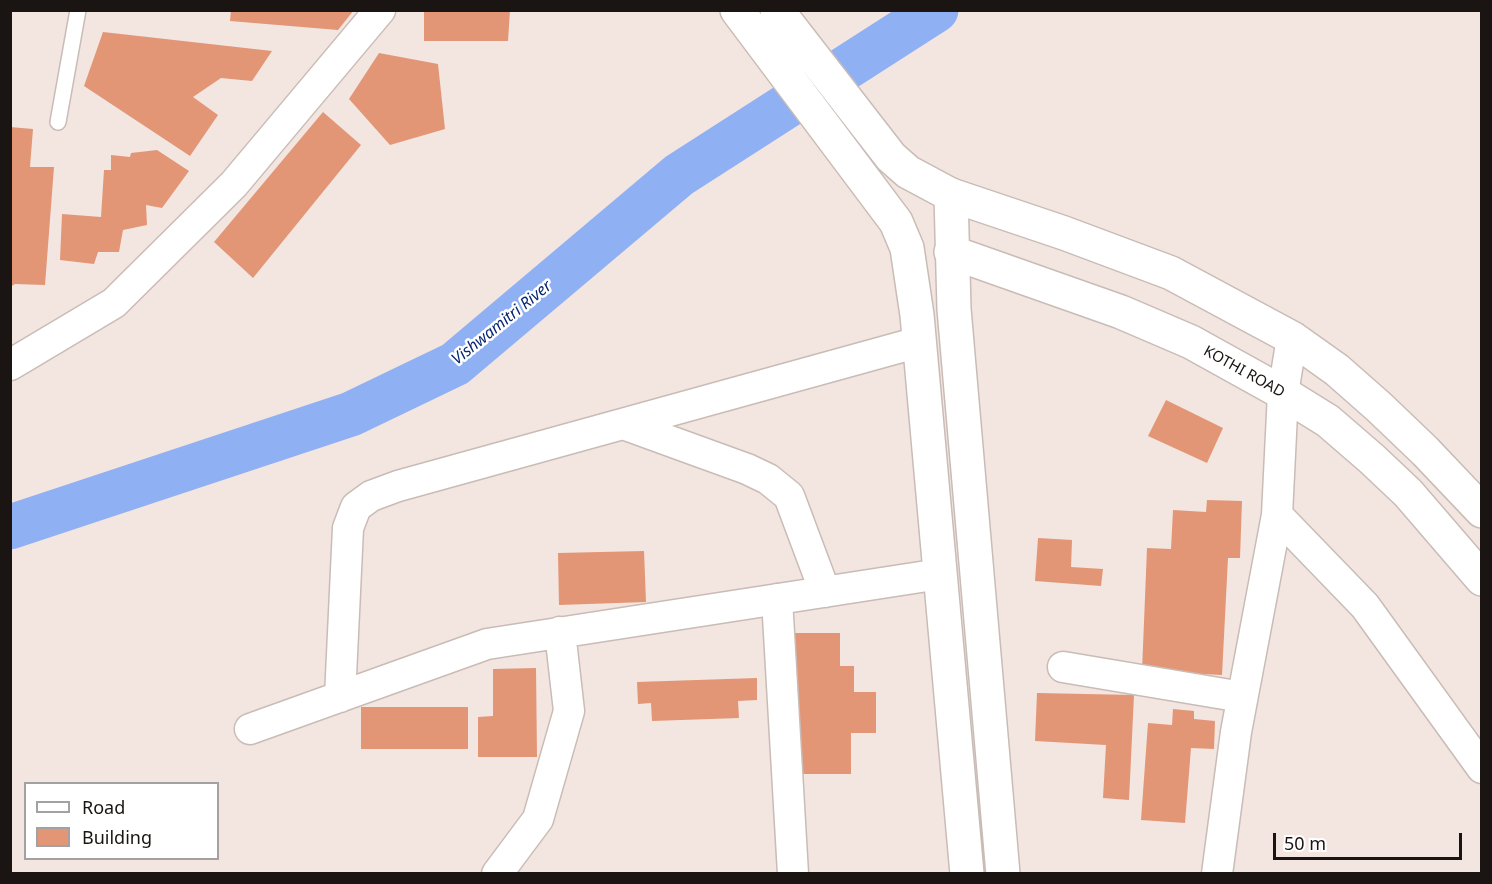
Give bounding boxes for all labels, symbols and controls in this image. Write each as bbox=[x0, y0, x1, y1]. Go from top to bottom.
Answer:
water label: Vishwamitri River bbox=[448, 277, 556, 369]
street label: KOTHI ROAD bbox=[1200, 342, 1288, 402]
legend bbox=[24, 782, 219, 860]
text: Road bbox=[82, 795, 125, 819]
scale bar bbox=[1276, 821, 1465, 859]
text: Building bbox=[82, 825, 152, 849]
text: 50 m bbox=[1284, 831, 1326, 855]

